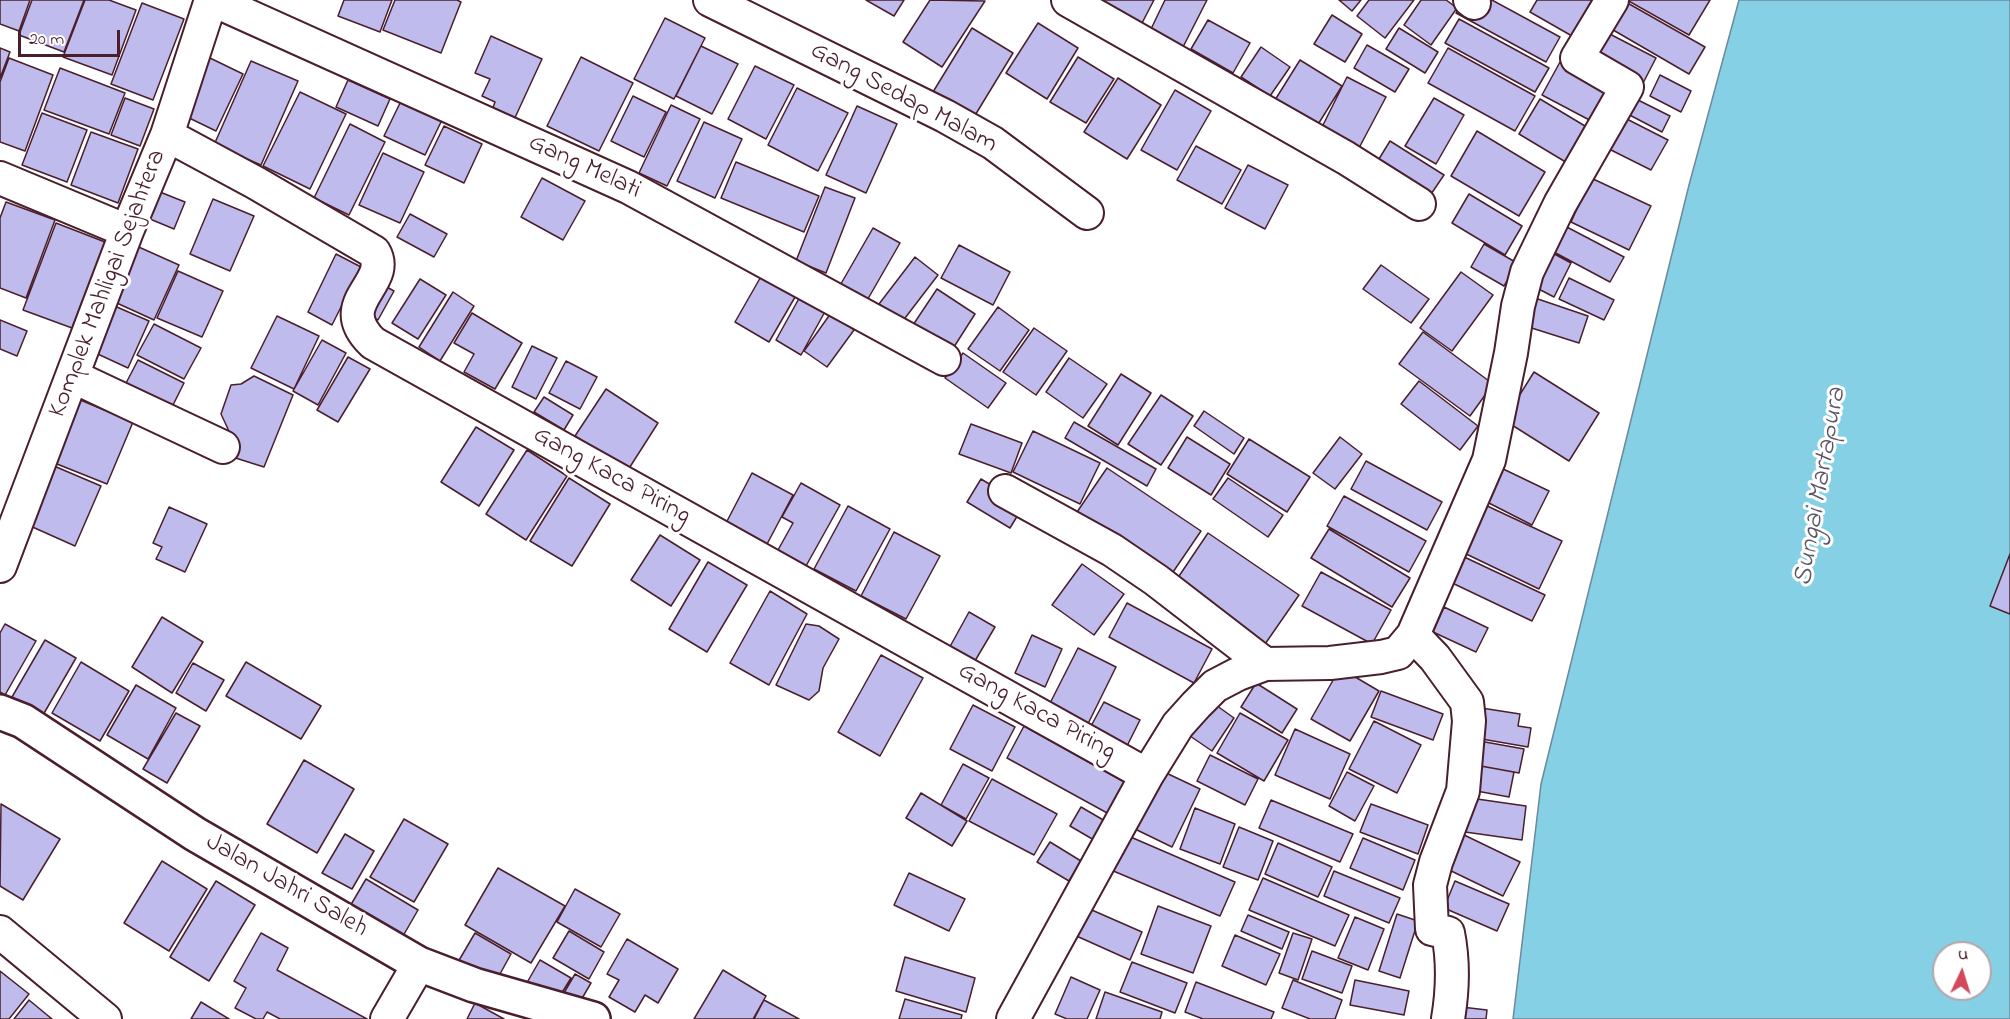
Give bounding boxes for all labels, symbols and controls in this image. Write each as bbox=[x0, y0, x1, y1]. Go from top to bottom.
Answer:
scale bar bbox=[21, 18, 123, 56]
text: 20 m bbox=[29, 27, 64, 53]
street label: Gang Sedap Malam bbox=[804, 37, 1002, 161]
street label: Gang Melati bbox=[523, 128, 645, 208]
street label: Komplek Mahligai Sejahtera bbox=[44, 146, 174, 422]
water label: Sungai Martapura bbox=[1789, 386, 1855, 588]
street label: Gang Kaca Piring bbox=[527, 421, 695, 533]
street label: Gang Kaca Piring bbox=[952, 657, 1120, 769]
street label: Jalan Jahri Saleh bbox=[199, 828, 373, 946]
north arrow bbox=[1932, 941, 1992, 1001]
text: U bbox=[1957, 943, 1969, 967]

